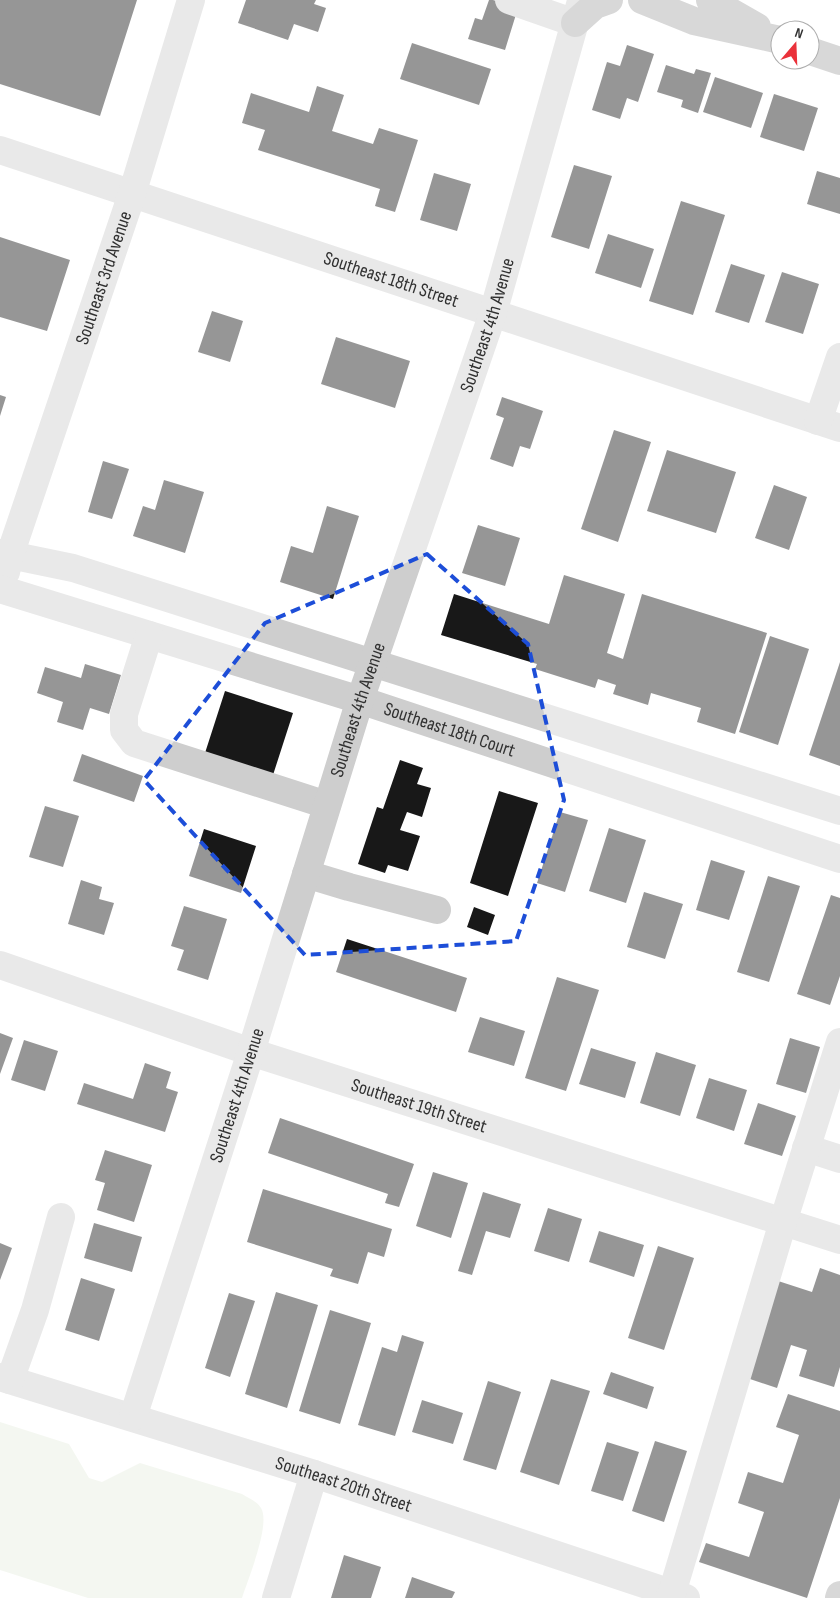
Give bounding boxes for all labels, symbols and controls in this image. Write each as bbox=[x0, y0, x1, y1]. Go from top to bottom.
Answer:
north arrow bbox=[770, 20, 820, 70]
text: N bbox=[793, 24, 805, 42]
street label: Southeast 3rd Avenue bbox=[70, 208, 137, 347]
street label: Southeast 18th Street bbox=[321, 246, 462, 313]
street label: Southeast 4th Avenue bbox=[455, 255, 519, 395]
street label: Southeast 4th Avenue bbox=[325, 640, 390, 780]
street label: Southeast 18th Court bbox=[381, 697, 518, 762]
street label: Southeast 4th Avenue bbox=[205, 1025, 269, 1166]
street label: Southeast 19th Street bbox=[348, 1073, 490, 1138]
street label: Southeast 20th Street bbox=[273, 1451, 415, 1517]

